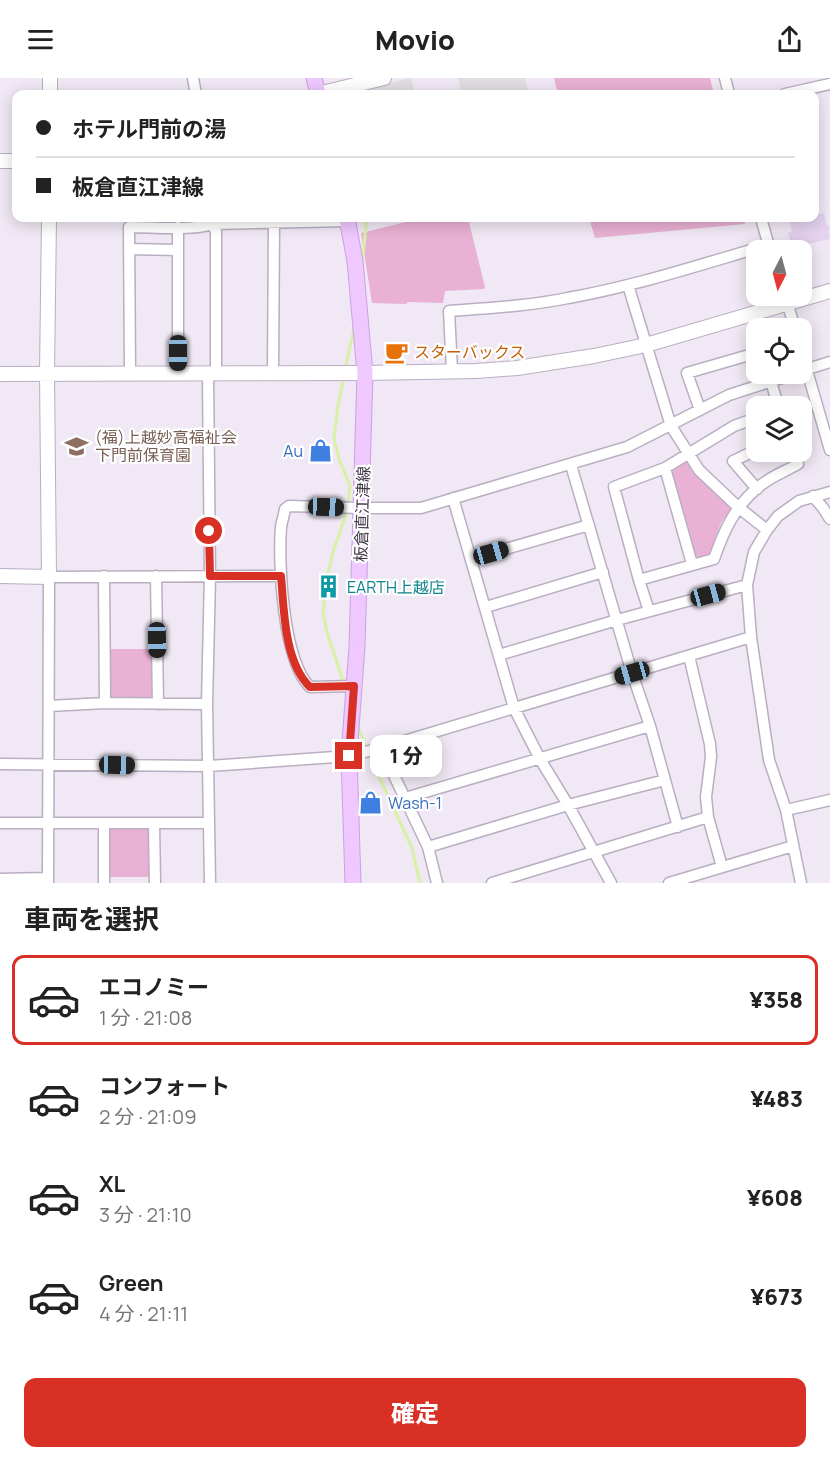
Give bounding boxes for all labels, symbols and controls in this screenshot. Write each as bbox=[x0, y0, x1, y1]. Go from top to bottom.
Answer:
text: Movio bbox=[375, 21, 455, 58]
icon: menu bbox=[24, 23, 57, 56]
icon: share bbox=[773, 23, 806, 56]
text: ホテル門前の湯 bbox=[72, 114, 226, 144]
text: 板倉直江津線 bbox=[72, 172, 204, 202]
north arrow bbox=[746, 240, 812, 306]
map controls bbox=[746, 240, 812, 462]
button: locate bbox=[746, 318, 812, 384]
car bbox=[169, 335, 187, 371]
cafe icon: スターバックス bbox=[383, 339, 409, 365]
place label: スターバックス bbox=[414, 341, 525, 363]
button: layers bbox=[746, 396, 812, 462]
place label: (福)上越妙高福祉会 下門前保育園 bbox=[95, 426, 237, 466]
school or university icon: (福)上越妙高福祉会 下門前保育園 bbox=[64, 433, 90, 459]
shop icon: Au bbox=[308, 438, 334, 464]
place label: Au bbox=[283, 440, 303, 462]
street label: 板倉直江津線 bbox=[349, 466, 375, 562]
car bbox=[308, 497, 344, 517]
route start bbox=[195, 517, 222, 544]
car bbox=[471, 539, 511, 567]
building icon: EARTH上越店 bbox=[316, 574, 342, 600]
place label: EARTH上越店 bbox=[347, 576, 445, 598]
car bbox=[688, 582, 728, 608]
car bbox=[148, 622, 166, 658]
car bbox=[612, 659, 652, 687]
callout: 1 分 bbox=[370, 735, 442, 777]
route end bbox=[335, 742, 362, 769]
text: 1 分 bbox=[389, 742, 423, 769]
car bbox=[99, 756, 135, 774]
shop icon: Wash-1 bbox=[357, 790, 383, 816]
place label: Wash-1 bbox=[388, 792, 442, 814]
text: 車両を選択 bbox=[24, 900, 159, 937]
text: エコノミー bbox=[99, 972, 209, 1002]
icon: car bbox=[27, 973, 81, 1027]
text: ¥358 bbox=[749, 985, 803, 1015]
text: 1 分 · 21:08 bbox=[99, 1004, 192, 1031]
text: コンフォート bbox=[99, 1071, 230, 1101]
icon: car bbox=[27, 1072, 81, 1126]
text: ¥483 bbox=[750, 1084, 803, 1114]
text: 2 分 · 21:09 bbox=[99, 1103, 197, 1130]
text: XL bbox=[99, 1169, 125, 1199]
icon: car bbox=[27, 1171, 81, 1225]
text: ¥608 bbox=[747, 1183, 803, 1213]
text: 3 分 · 21:10 bbox=[99, 1201, 192, 1228]
text: Green bbox=[99, 1268, 164, 1298]
icon: car bbox=[27, 1270, 81, 1324]
text: ¥673 bbox=[750, 1282, 803, 1312]
text: 4 分 · 21:11 bbox=[99, 1300, 188, 1327]
button: 確定 bbox=[24, 1378, 806, 1447]

